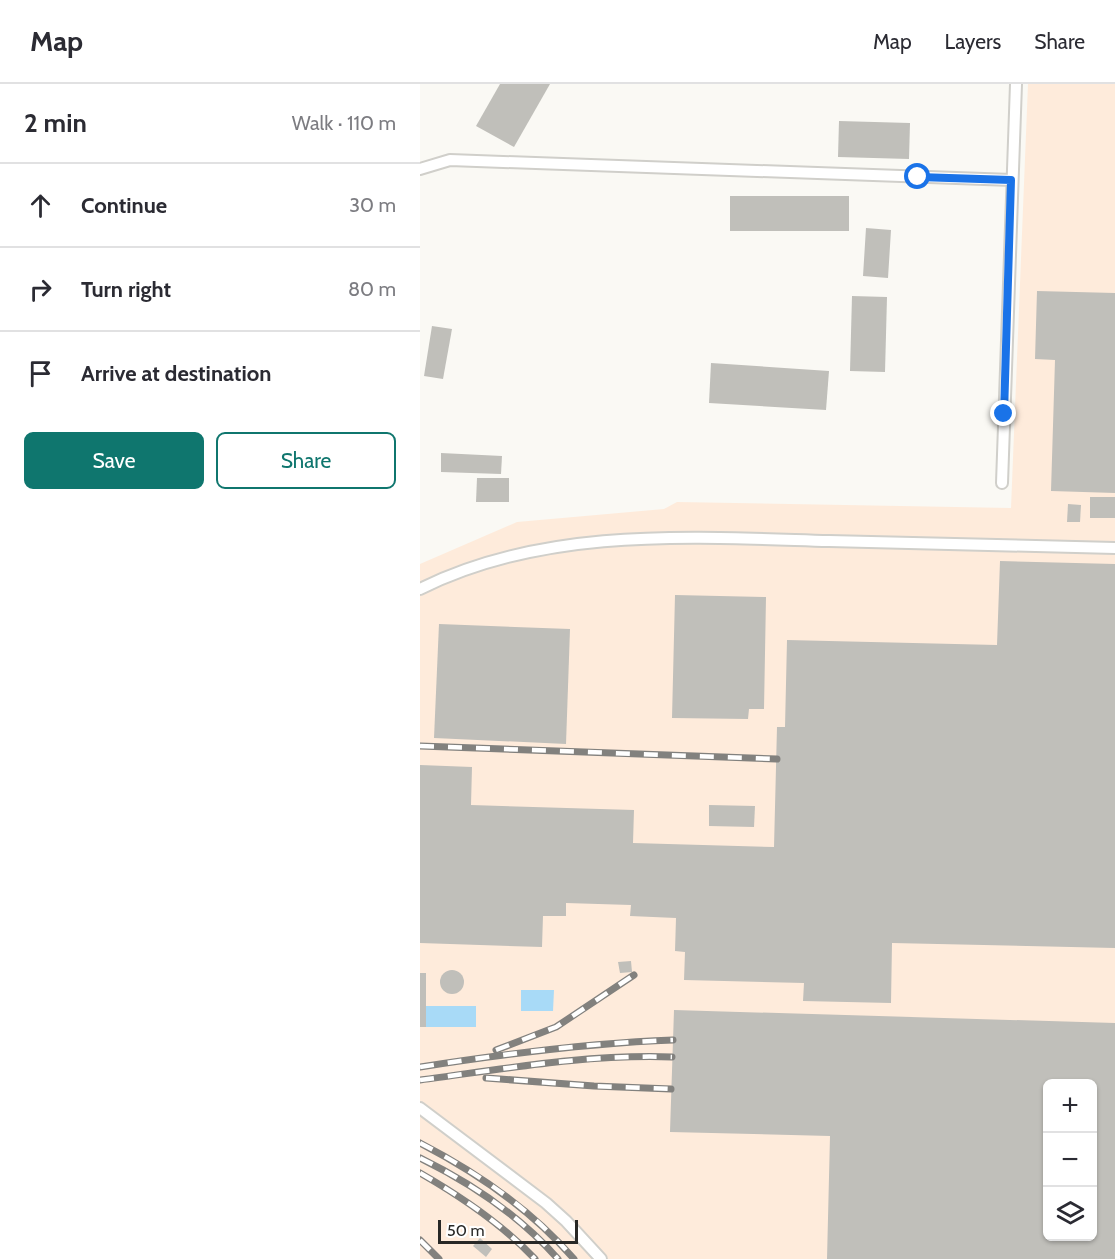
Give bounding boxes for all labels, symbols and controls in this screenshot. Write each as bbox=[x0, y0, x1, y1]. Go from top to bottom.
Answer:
text: Map bbox=[30, 24, 83, 58]
text: Map bbox=[873, 29, 912, 54]
text: Layers bbox=[945, 29, 1001, 54]
text: Share bbox=[1034, 29, 1085, 54]
text: 2 min bbox=[24, 107, 87, 139]
text: Walk · 110 m bbox=[292, 111, 396, 135]
route start bbox=[904, 163, 930, 189]
icon: ahead bbox=[24, 189, 57, 222]
text: Continue bbox=[81, 192, 167, 219]
text: 30 m bbox=[349, 193, 396, 217]
icon: right bbox=[24, 273, 57, 306]
text: Turn right bbox=[81, 276, 171, 303]
text: 80 m bbox=[348, 277, 396, 301]
icon: arrive bbox=[24, 357, 57, 390]
text: Arrive at destination bbox=[81, 360, 271, 387]
route end bbox=[990, 400, 1016, 426]
button: Save bbox=[24, 432, 204, 489]
button: Share bbox=[216, 432, 396, 489]
map controls bbox=[1043, 1079, 1097, 1241]
button: + bbox=[1043, 1079, 1097, 1133]
button: − bbox=[1043, 1133, 1097, 1187]
button: layers bbox=[1043, 1187, 1097, 1241]
scale bar bbox=[438, 1217, 578, 1244]
text: 50 m bbox=[447, 1221, 484, 1240]

